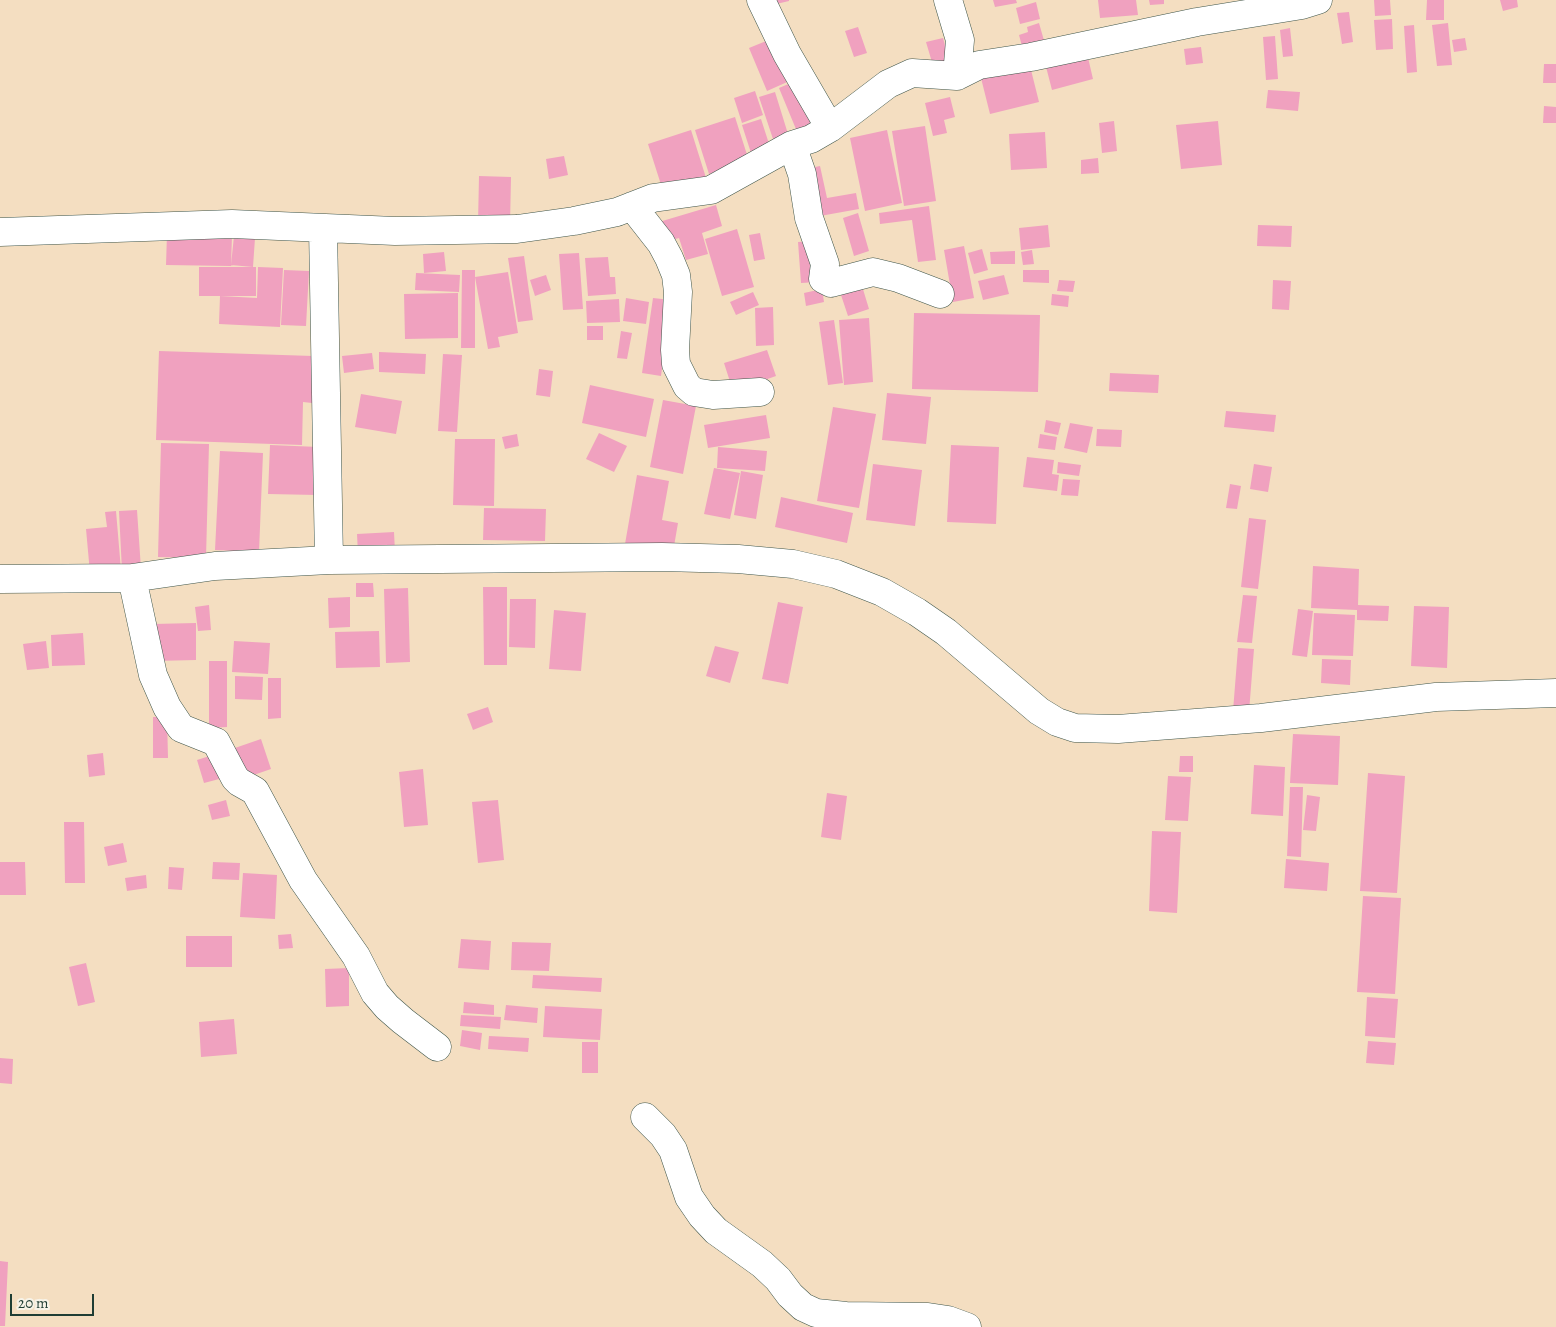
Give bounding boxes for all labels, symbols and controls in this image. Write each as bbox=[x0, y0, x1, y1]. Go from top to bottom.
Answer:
scale bar bbox=[12, 1284, 96, 1316]
text: 20 m bbox=[18, 1293, 49, 1313]

